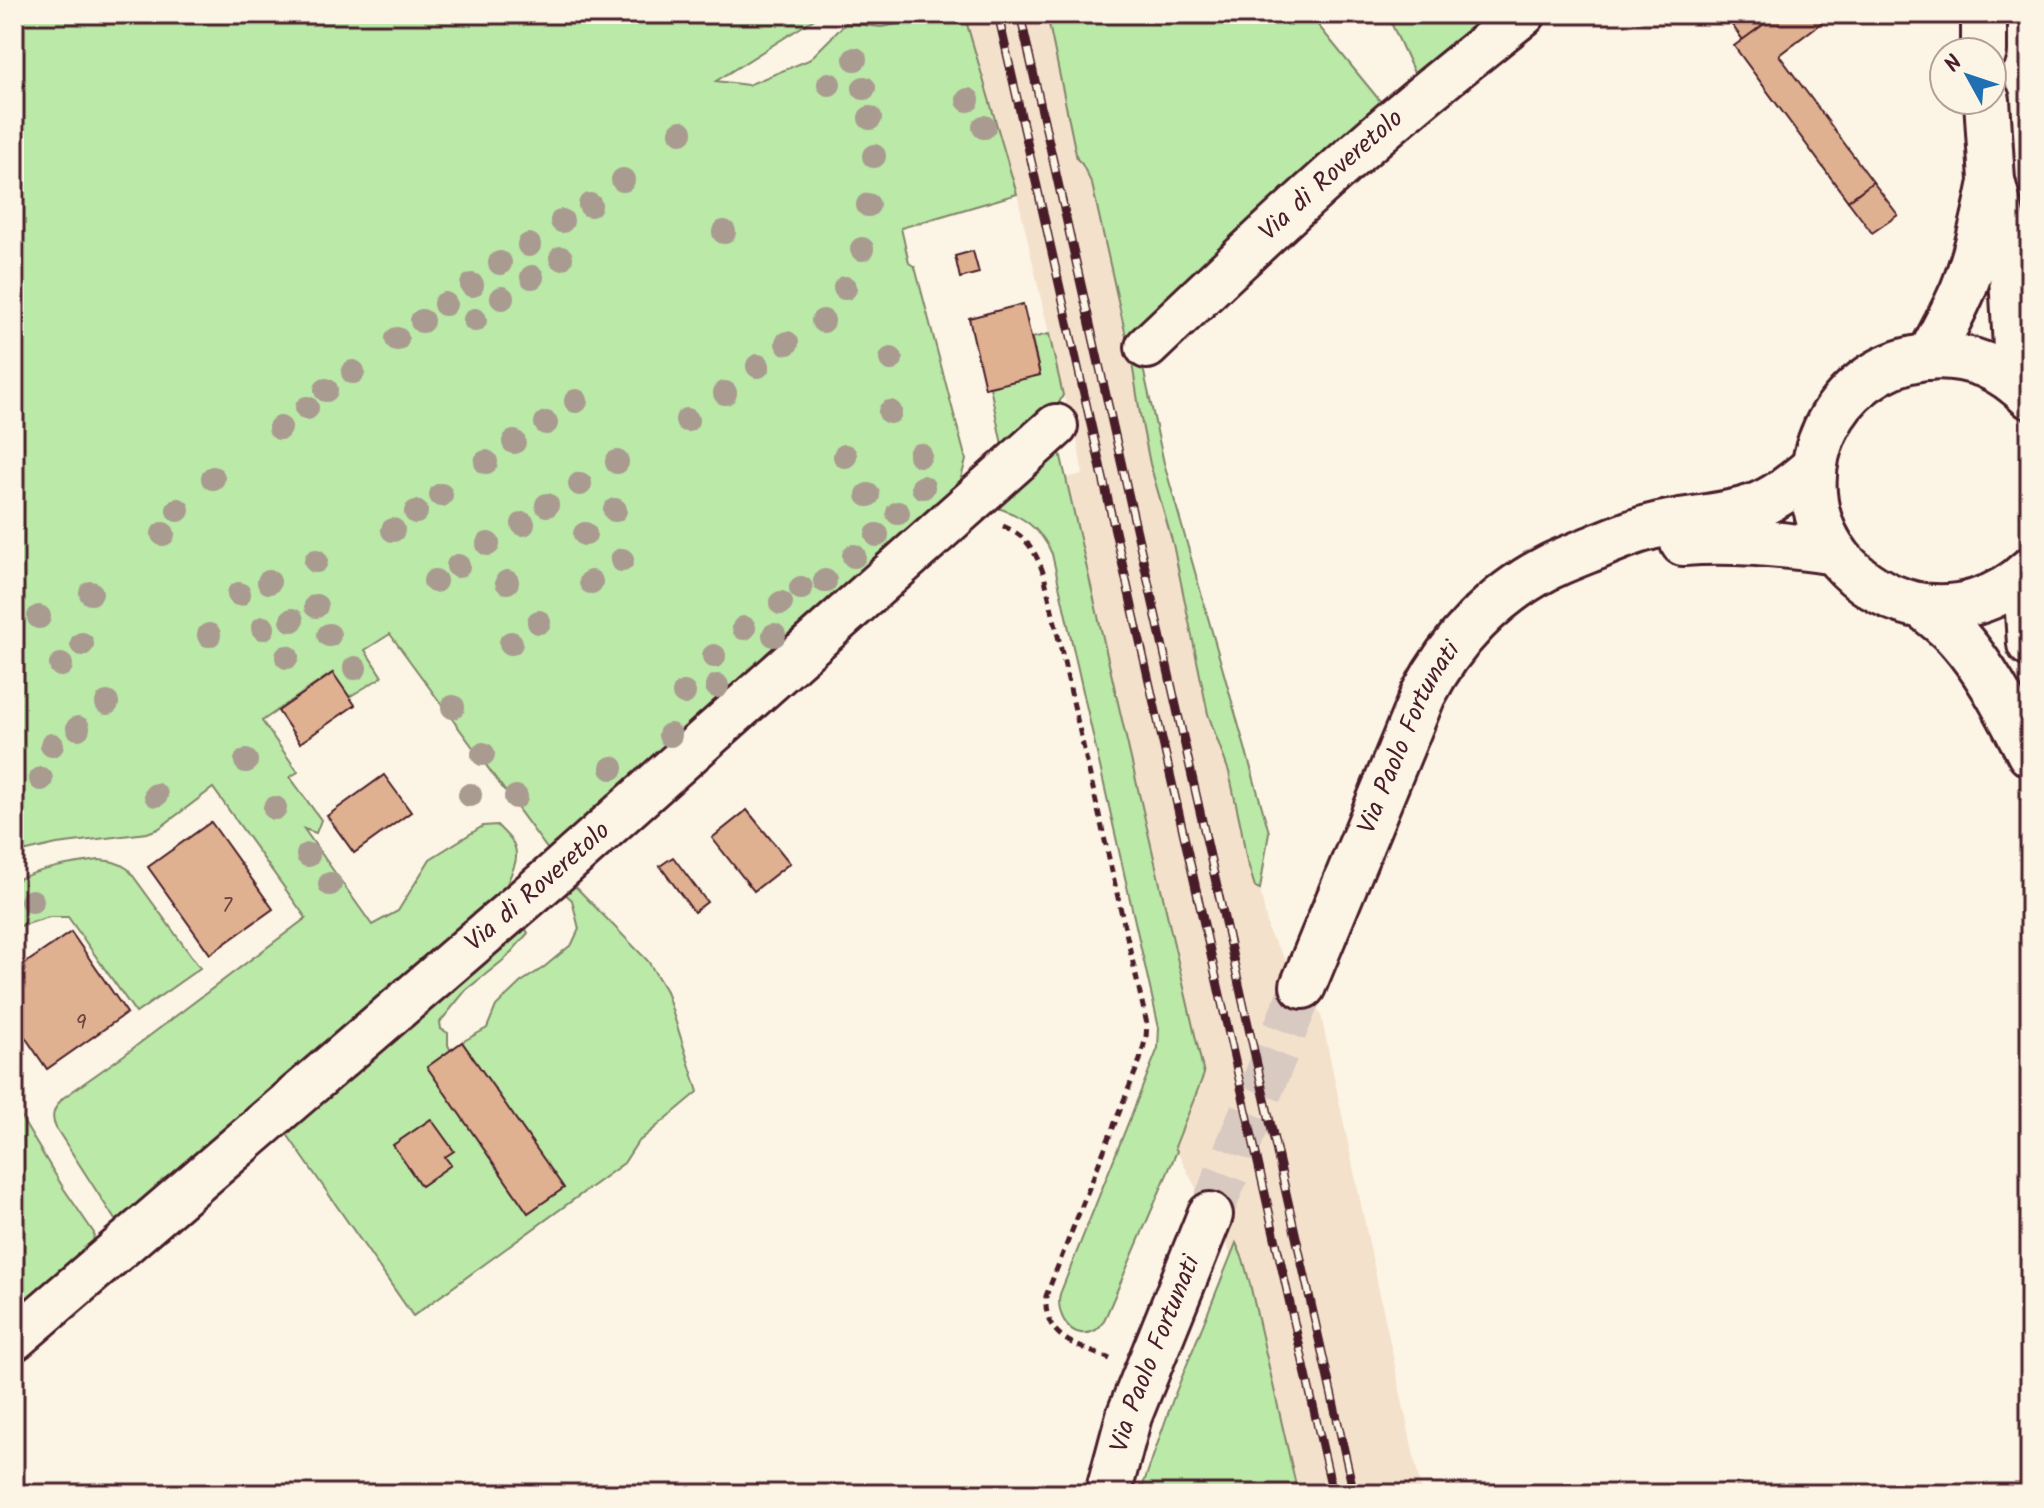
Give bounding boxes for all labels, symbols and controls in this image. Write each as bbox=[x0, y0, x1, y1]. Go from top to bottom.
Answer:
north arrow bbox=[1928, 36, 2008, 116]
text: N bbox=[1937, 48, 1973, 81]
street label: Via di Roveretolo bbox=[1250, 99, 1414, 252]
street label: Via Paolo Fortunati bbox=[1347, 631, 1473, 841]
street label: Via di Roveretolo bbox=[456, 811, 621, 963]
house number: 7 bbox=[222, 889, 233, 924]
house number: 9 bbox=[76, 1006, 87, 1041]
street label: Via Paolo Fortunati bbox=[1099, 1248, 1213, 1457]

